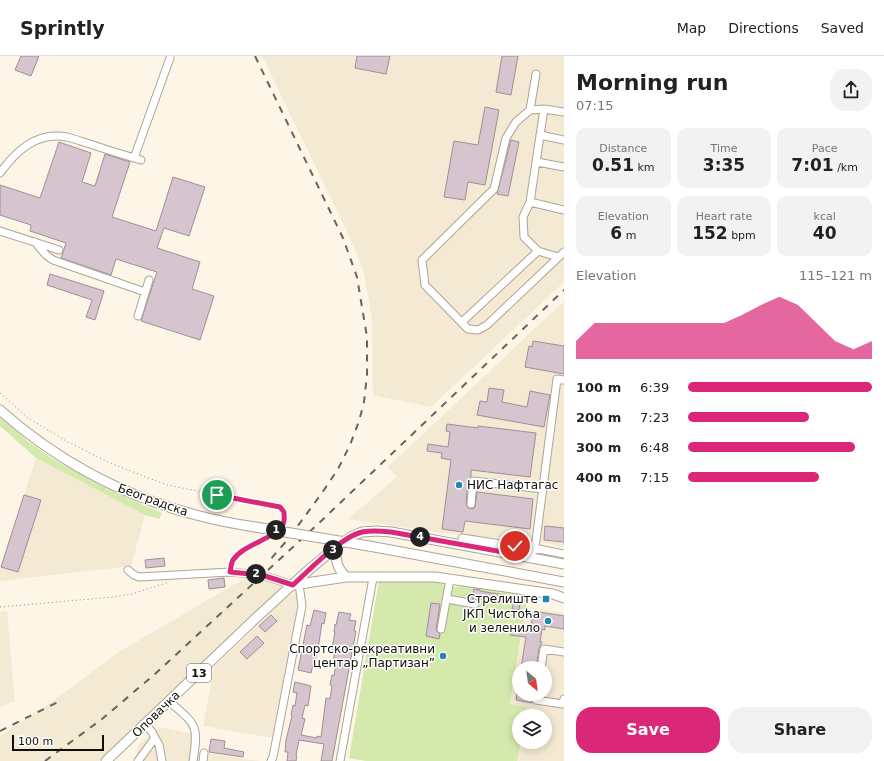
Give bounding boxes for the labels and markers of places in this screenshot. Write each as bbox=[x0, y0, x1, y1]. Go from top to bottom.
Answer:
pin bbox=[200, 478, 234, 512]
place label: НИС Нафтагас bbox=[467, 478, 558, 492]
marker: НИС Нафтагас bbox=[454, 480, 464, 490]
pin: 1 bbox=[266, 520, 286, 540]
pin: 4 bbox=[410, 527, 430, 547]
pin bbox=[498, 529, 532, 563]
pin: 3 bbox=[323, 540, 343, 560]
pin: 2 bbox=[246, 564, 266, 584]
place label: Стрелиште bbox=[467, 592, 538, 606]
marker: Стрелиште bbox=[541, 594, 551, 604]
place label: ЈКП Чистоћа и зеленило bbox=[462, 607, 540, 635]
marker: ЈКП Чистоћа и зеленило bbox=[543, 616, 553, 626]
place label: Спортско-рекреативни центар „Партизан” bbox=[289, 642, 435, 670]
marker: Спортско-рекреативни центар „Партизан” bbox=[438, 651, 448, 661]

